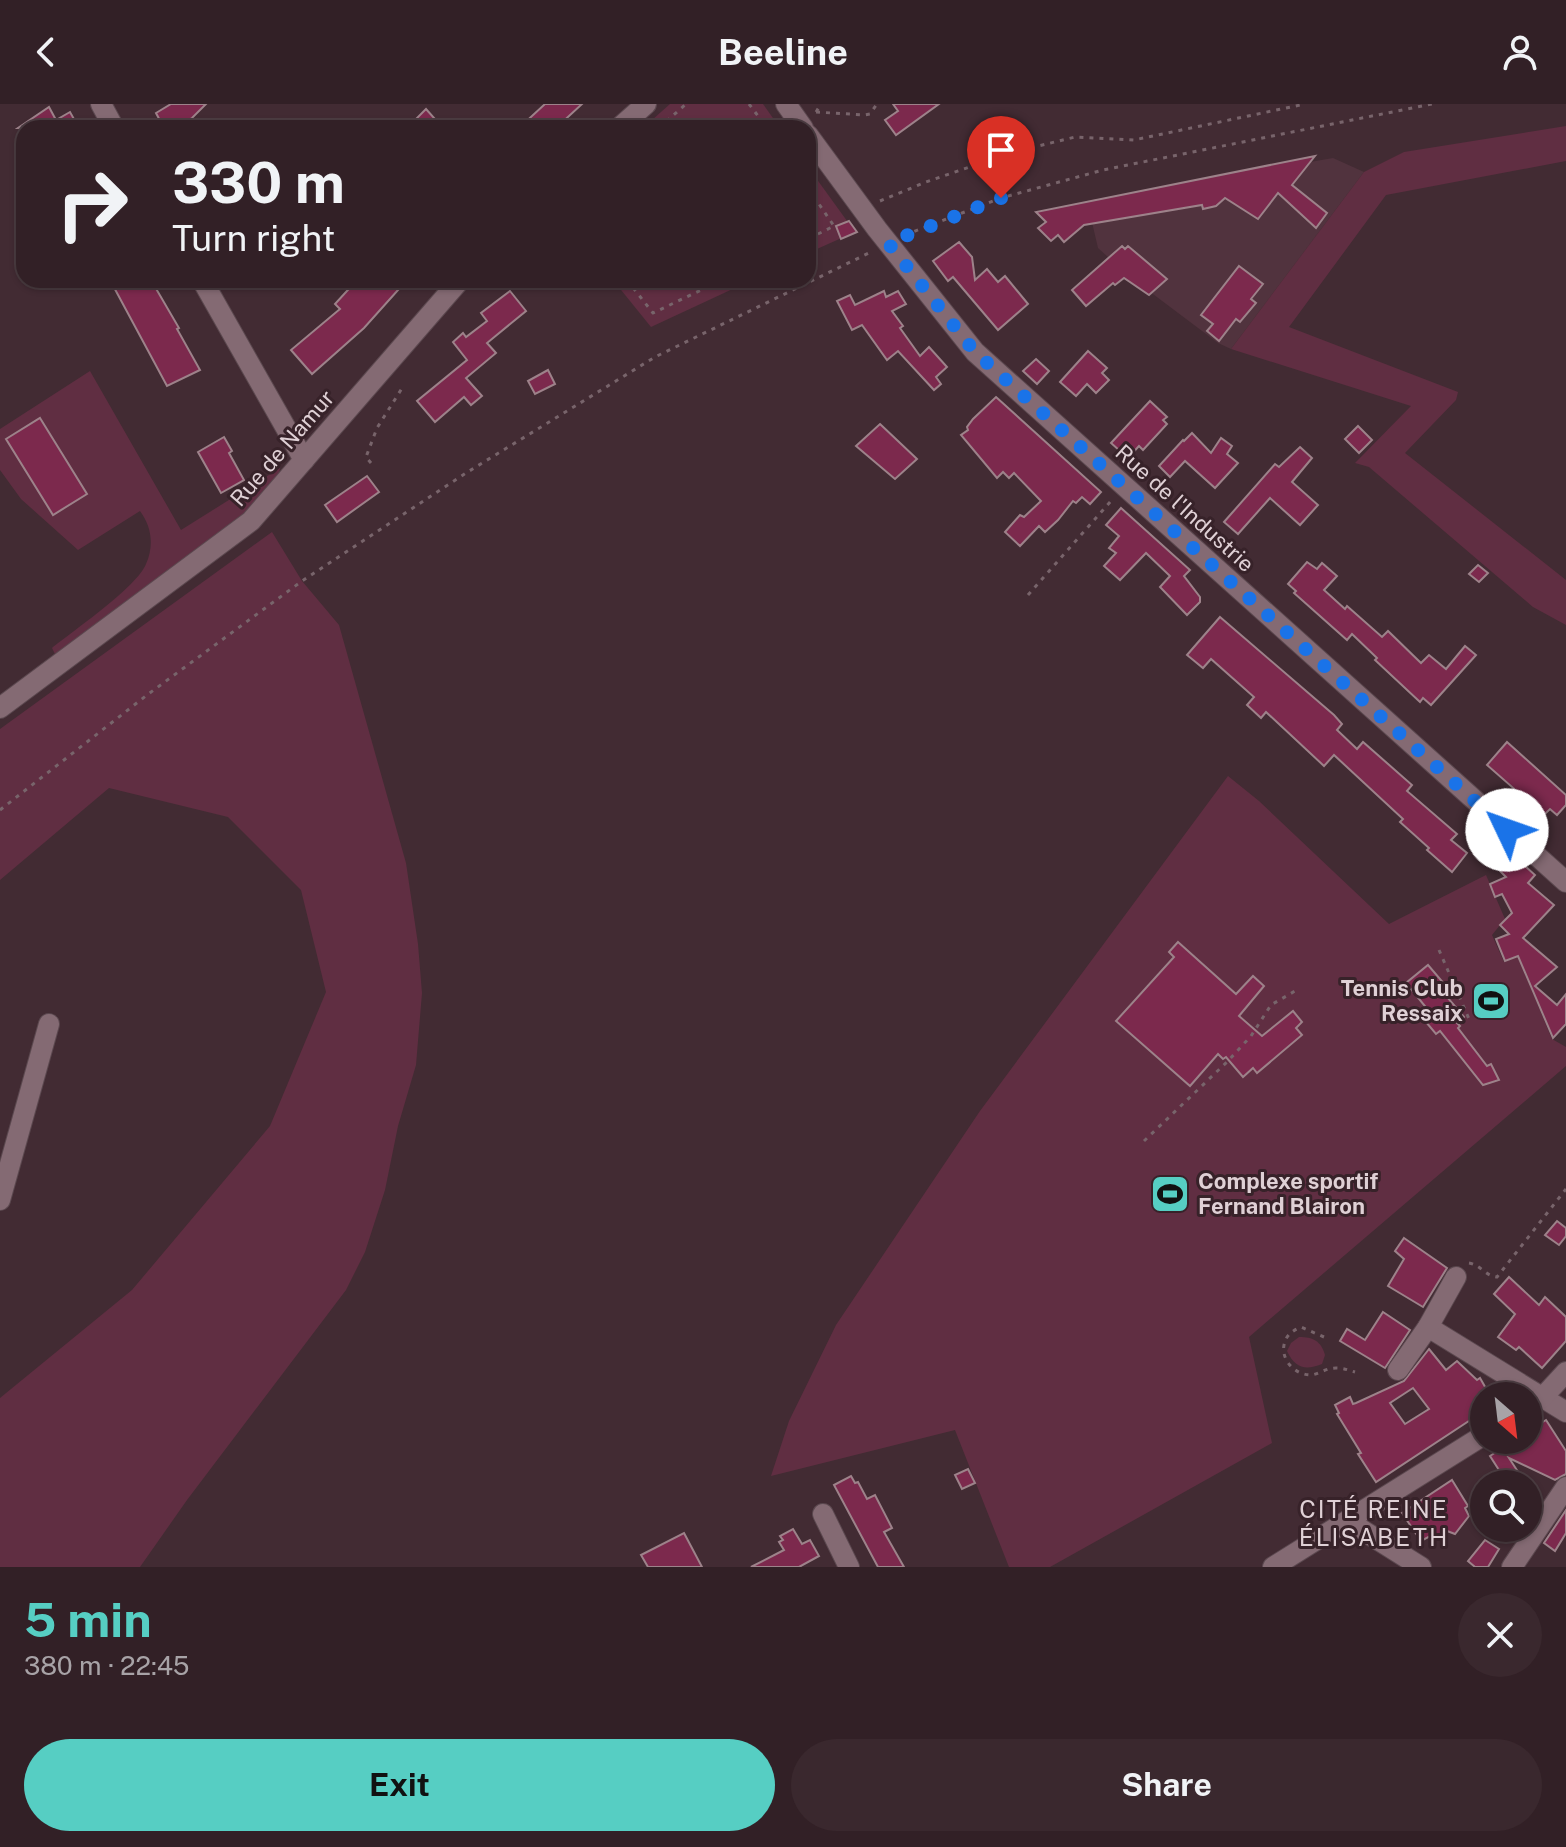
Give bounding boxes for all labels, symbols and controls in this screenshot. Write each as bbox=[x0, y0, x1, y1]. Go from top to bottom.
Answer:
icon: back bbox=[24, 30, 68, 74]
icon: person bbox=[1498, 30, 1542, 74]
text: Beeline bbox=[718, 31, 848, 73]
pin bbox=[967, 116, 1035, 198]
icon: arrive bbox=[979, 128, 1023, 172]
text: 330 m bbox=[172, 150, 345, 216]
icon: right bbox=[40, 152, 144, 256]
text: Turn right bbox=[172, 217, 335, 259]
street label: Rue de Namur bbox=[225, 385, 339, 511]
street label: Rue de l'Industrie bbox=[1110, 439, 1260, 577]
position arrow bbox=[1465, 788, 1549, 872]
place label: Tennis Club Ressaix bbox=[1341, 975, 1463, 1026]
sports icon: Tennis Club Ressaix bbox=[1470, 980, 1512, 1022]
place label: Complexe sportif Fernand Blairon bbox=[1198, 1168, 1378, 1219]
sports icon: Complexe sportif Fernand Blairon bbox=[1149, 1173, 1191, 1215]
north arrow bbox=[1470, 1382, 1542, 1454]
map controls bbox=[1470, 1382, 1542, 1542]
button: search bbox=[1470, 1470, 1542, 1542]
district label: CITÉ REINE ÉLISABETH bbox=[1299, 1495, 1449, 1551]
text: 5 min bbox=[24, 1591, 152, 1648]
button: close bbox=[1458, 1593, 1542, 1677]
text: 380 m · 22:45 bbox=[24, 1650, 190, 1681]
button: Exit bbox=[24, 1739, 775, 1831]
button: Share bbox=[791, 1739, 1542, 1831]

